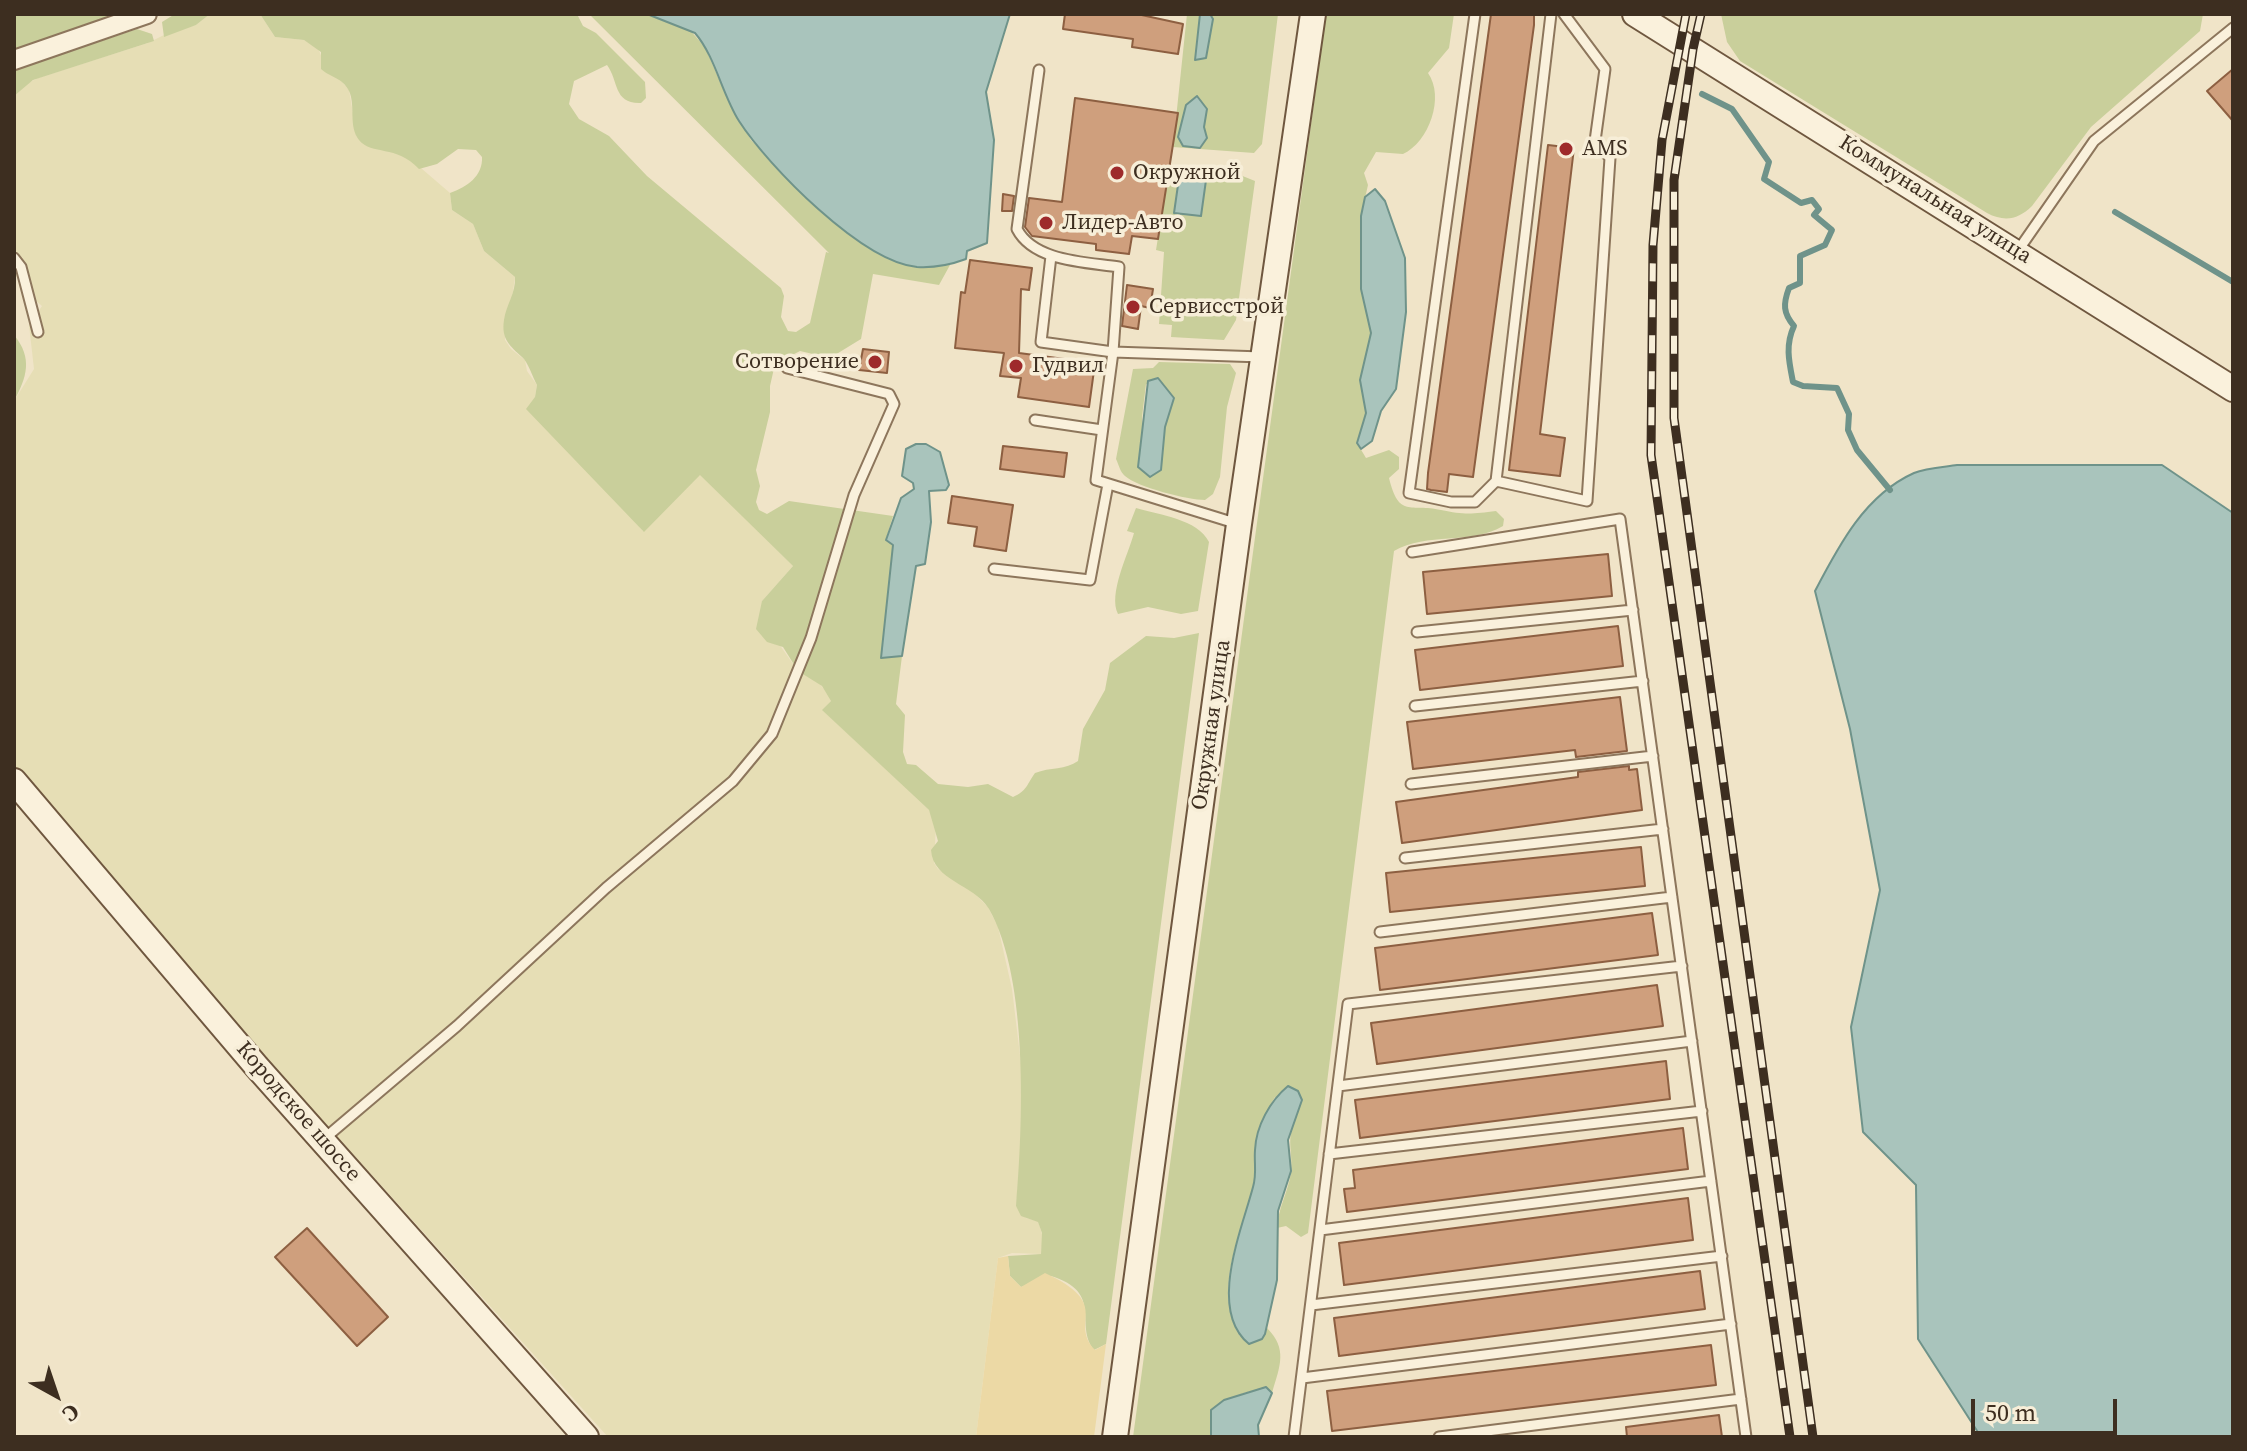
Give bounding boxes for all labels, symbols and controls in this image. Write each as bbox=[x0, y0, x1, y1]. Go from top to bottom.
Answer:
street label: Коммунальная улица bbox=[1834, 130, 2036, 270]
place label: AMS bbox=[1582, 136, 1627, 162]
marker: AMS bbox=[1557, 140, 1575, 158]
place label: Окружной bbox=[1133, 160, 1241, 186]
marker: Окружной bbox=[1108, 164, 1126, 182]
place label: Лидер-Авто bbox=[1062, 210, 1184, 236]
marker: Лидер-Авто bbox=[1037, 214, 1055, 232]
place label: Сервисстрой bbox=[1149, 294, 1284, 320]
marker: Сервисстрой bbox=[1124, 298, 1142, 316]
place label: Сотворение bbox=[735, 349, 859, 375]
marker: Сотворение bbox=[866, 353, 884, 371]
place label: Гудвил bbox=[1032, 353, 1104, 379]
marker: Гудвил bbox=[1007, 357, 1025, 375]
street label: Окружная улица bbox=[1187, 638, 1237, 812]
street label: Кородское шоссе bbox=[230, 1037, 366, 1187]
north arrow bbox=[16, 1355, 96, 1435]
scale bar bbox=[1975, 1383, 2121, 1433]
text: 50 m bbox=[1985, 1396, 2036, 1429]
text: С bbox=[57, 1397, 86, 1429]

